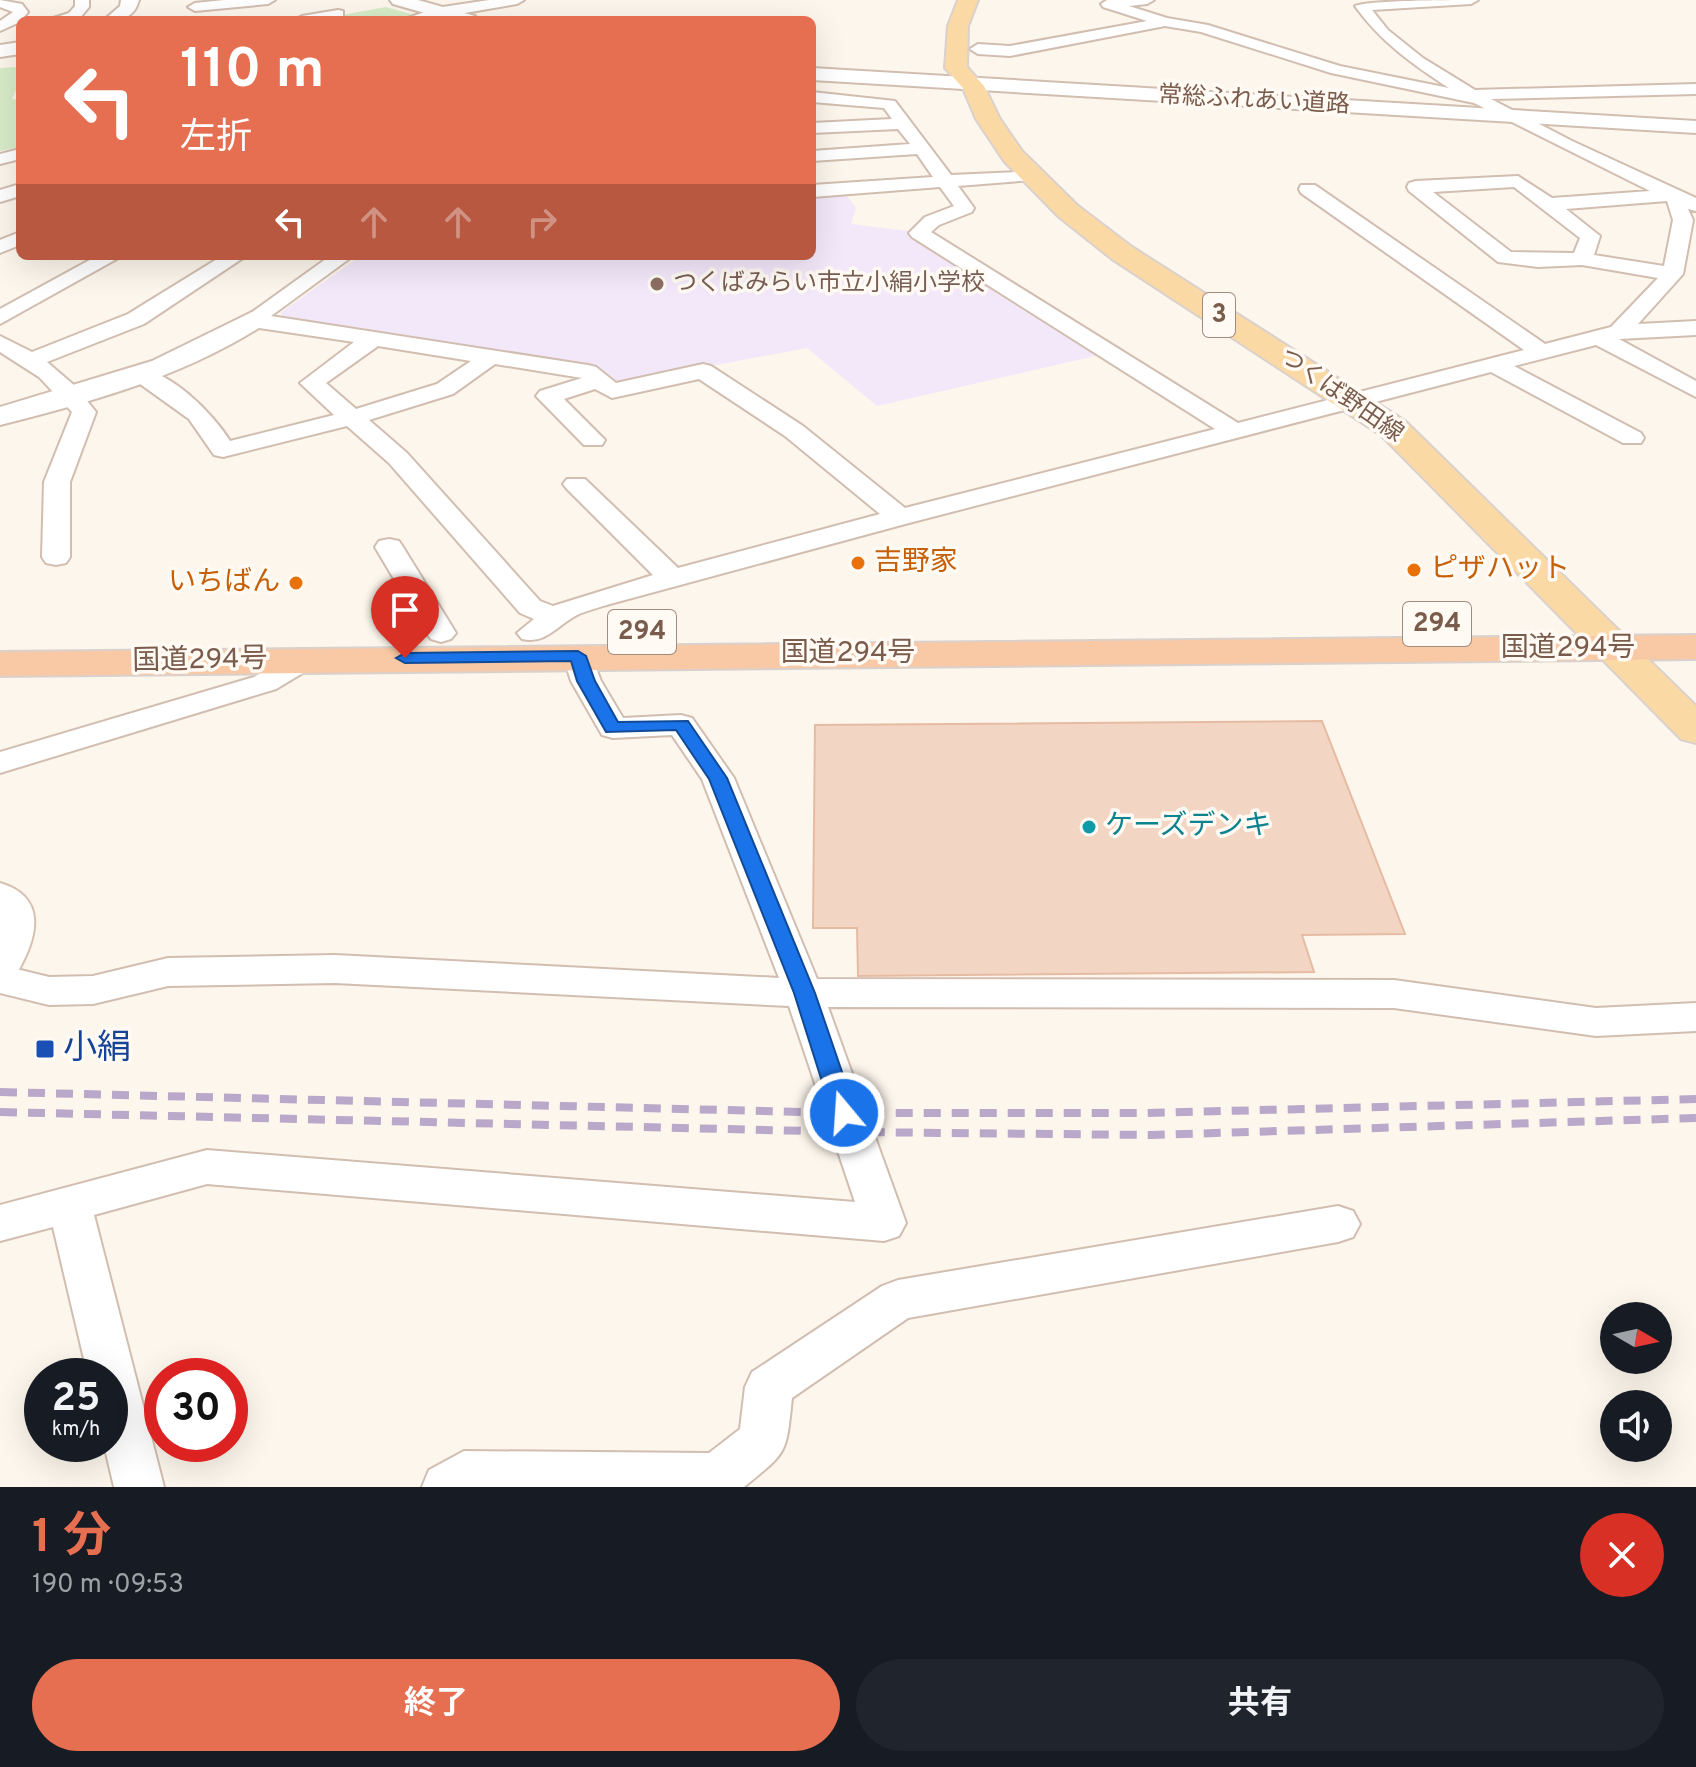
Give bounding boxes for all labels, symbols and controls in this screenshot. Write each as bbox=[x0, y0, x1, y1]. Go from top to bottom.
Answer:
text: 110 m bbox=[180, 37, 325, 107]
icon: left bbox=[48, 48, 152, 152]
street label: 常総ふれあい道路 bbox=[1157, 81, 1351, 121]
text: 左折 bbox=[180, 116, 252, 162]
icon: left bbox=[268, 200, 312, 244]
icon: ahead bbox=[352, 200, 396, 244]
icon: ahead bbox=[436, 200, 480, 244]
icon: right bbox=[520, 200, 564, 244]
place label: つくばみらい市立小絹小学校 bbox=[673, 269, 985, 299]
marker: つくばみらい市立小絹小学校 bbox=[648, 275, 666, 293]
road number: 3 bbox=[1203, 293, 1235, 337]
street label: つくば野田線 bbox=[1273, 342, 1409, 450]
place label: 吉野家 bbox=[874, 545, 958, 581]
place label: ピザハット bbox=[1430, 552, 1570, 588]
marker: 吉野家 bbox=[849, 554, 867, 572]
marker: ピザハット bbox=[1405, 561, 1423, 579]
place label: いちばん bbox=[168, 565, 280, 601]
marker: いちばん bbox=[287, 574, 305, 592]
pin bbox=[371, 576, 439, 658]
icon: arrive bbox=[383, 588, 427, 632]
road number: 294 bbox=[1403, 602, 1471, 646]
road number: 294 bbox=[608, 610, 676, 654]
street label: 国道294号 bbox=[1500, 631, 1636, 667]
street label: 国道294号 bbox=[780, 636, 916, 672]
street label: 国道294号 bbox=[132, 642, 268, 680]
place label: ケーズデンキ bbox=[1105, 809, 1272, 845]
marker: ケーズデンキ bbox=[1080, 818, 1098, 836]
place label: 小絹 bbox=[63, 1028, 131, 1071]
marker: 小絹 bbox=[34, 1038, 56, 1060]
position arrow bbox=[802, 1071, 886, 1155]
north arrow bbox=[1600, 1302, 1672, 1374]
map controls bbox=[1600, 1302, 1672, 1462]
speed limit sign: 30 bbox=[144, 1358, 248, 1462]
text: 25 bbox=[52, 1375, 100, 1425]
button: sound bbox=[1600, 1390, 1672, 1462]
text: km/h bbox=[52, 1417, 100, 1443]
text: 1 分 bbox=[32, 1509, 111, 1569]
button: close bbox=[1580, 1513, 1664, 1597]
text: 190 m · 09:53 bbox=[32, 1569, 184, 1602]
button: 終了 bbox=[32, 1659, 840, 1751]
button: 共有 bbox=[856, 1659, 1664, 1751]

